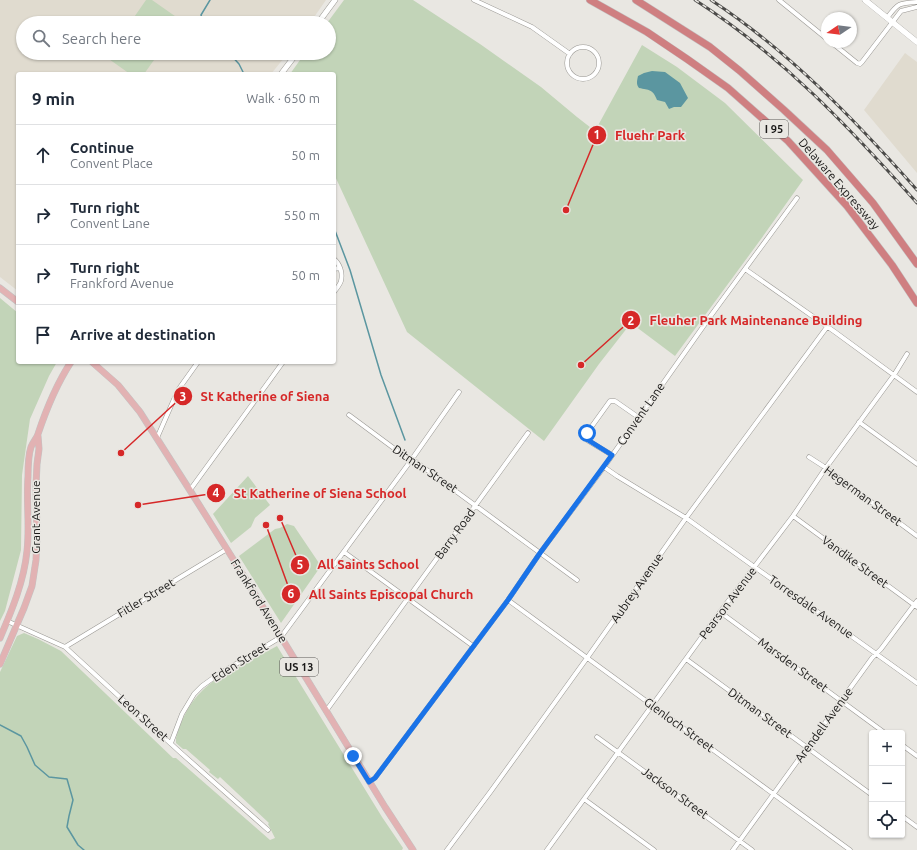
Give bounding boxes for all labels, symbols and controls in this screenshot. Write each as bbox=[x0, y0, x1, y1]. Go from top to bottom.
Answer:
north arrow bbox=[821, 12, 857, 48]
search box bbox=[16, 16, 336, 60]
icon: search bbox=[30, 27, 52, 49]
text: Search here bbox=[62, 30, 141, 47]
text: 9 min bbox=[32, 89, 75, 108]
text: Walk · 650 m bbox=[246, 91, 320, 105]
road number: I 95 bbox=[760, 120, 788, 138]
callout: Fluehr Park bbox=[587, 123, 693, 148]
text: 1 bbox=[594, 128, 600, 141]
text: Fluehr Park bbox=[615, 128, 686, 142]
street label: Delaware Expressway bbox=[796, 135, 883, 232]
text: Continue bbox=[70, 139, 134, 156]
icon: ahead bbox=[32, 144, 54, 166]
text: 50 m bbox=[291, 148, 320, 162]
text: Convent Place bbox=[70, 156, 153, 170]
text: Turn right bbox=[70, 199, 140, 216]
icon: right bbox=[32, 204, 54, 226]
text: 550 m bbox=[284, 208, 320, 222]
text: Convent Lane bbox=[70, 216, 150, 230]
text: Turn right bbox=[70, 259, 140, 276]
icon: right bbox=[32, 264, 54, 286]
text: 50 m bbox=[291, 268, 320, 282]
text: Frankford Avenue bbox=[70, 276, 174, 290]
callout: Fleuher Park Maintenance Building bbox=[621, 308, 870, 333]
text: Fleuher Park Maintenance Building bbox=[650, 313, 862, 327]
text: 2 bbox=[628, 314, 635, 327]
icon: arrive bbox=[32, 324, 54, 346]
text: Arrive at destination bbox=[70, 326, 216, 343]
street label: Convent Lane bbox=[614, 380, 667, 448]
callout: St Katherine of Siena bbox=[173, 384, 337, 409]
text: St Katherine of Siena bbox=[201, 389, 329, 403]
text: 3 bbox=[180, 390, 186, 403]
route start bbox=[578, 424, 596, 442]
street label: Ditman Street bbox=[390, 442, 461, 495]
street label: Hegerman Street bbox=[822, 463, 905, 528]
street label: Grant Avenue bbox=[29, 480, 42, 554]
callout: St Katherine of Siena School bbox=[206, 481, 415, 506]
text: 4 bbox=[213, 486, 220, 499]
text: St Katherine of Siena School bbox=[234, 486, 407, 500]
street label: Barry Road bbox=[432, 506, 477, 562]
street label: Vandike Street bbox=[819, 533, 891, 590]
street label: Aubrey Avenue bbox=[608, 550, 665, 625]
callout: All Saints School bbox=[290, 552, 427, 577]
street label: Frankford Avenue bbox=[228, 557, 290, 645]
text: All Saints School bbox=[317, 557, 419, 571]
text: 5 bbox=[297, 558, 304, 571]
street label: Pearson Avenue bbox=[696, 564, 759, 641]
street label: Torresdale Avenue bbox=[767, 573, 856, 641]
street label: Fitler Street bbox=[115, 575, 177, 620]
callout: All Saints Episcopal Church bbox=[281, 582, 482, 607]
text: 6 bbox=[288, 587, 295, 600]
text: All Saints Episcopal Church bbox=[309, 587, 473, 601]
street label: Marsden Street bbox=[756, 635, 831, 694]
street label: Eden Street bbox=[209, 639, 270, 684]
road number: US 13 bbox=[280, 658, 318, 676]
street label: Ditman Street bbox=[726, 685, 795, 740]
street label: Arendell Avenue bbox=[792, 685, 855, 764]
street label: Leon Street bbox=[116, 692, 171, 744]
street label: Glenloch Street bbox=[642, 695, 717, 755]
map controls bbox=[869, 730, 905, 838]
button: + bbox=[869, 730, 905, 766]
route end bbox=[344, 747, 362, 765]
street label: Jackson Street bbox=[639, 764, 711, 821]
button: − bbox=[869, 766, 905, 802]
button: locate bbox=[869, 802, 905, 838]

